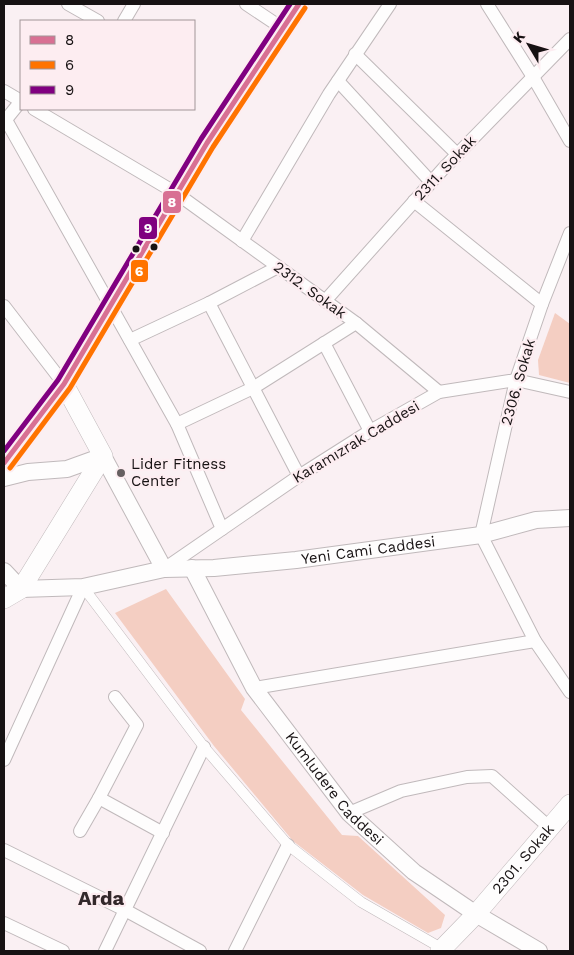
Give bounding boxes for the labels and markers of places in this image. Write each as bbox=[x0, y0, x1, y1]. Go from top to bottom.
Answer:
unlabelled marker bbox=[149, 242, 159, 252]
unlabelled marker bbox=[131, 244, 141, 254]
place label: Lider Fitness Center bbox=[131, 455, 226, 490]
marker: Lider Fitness Center bbox=[115, 467, 127, 479]

